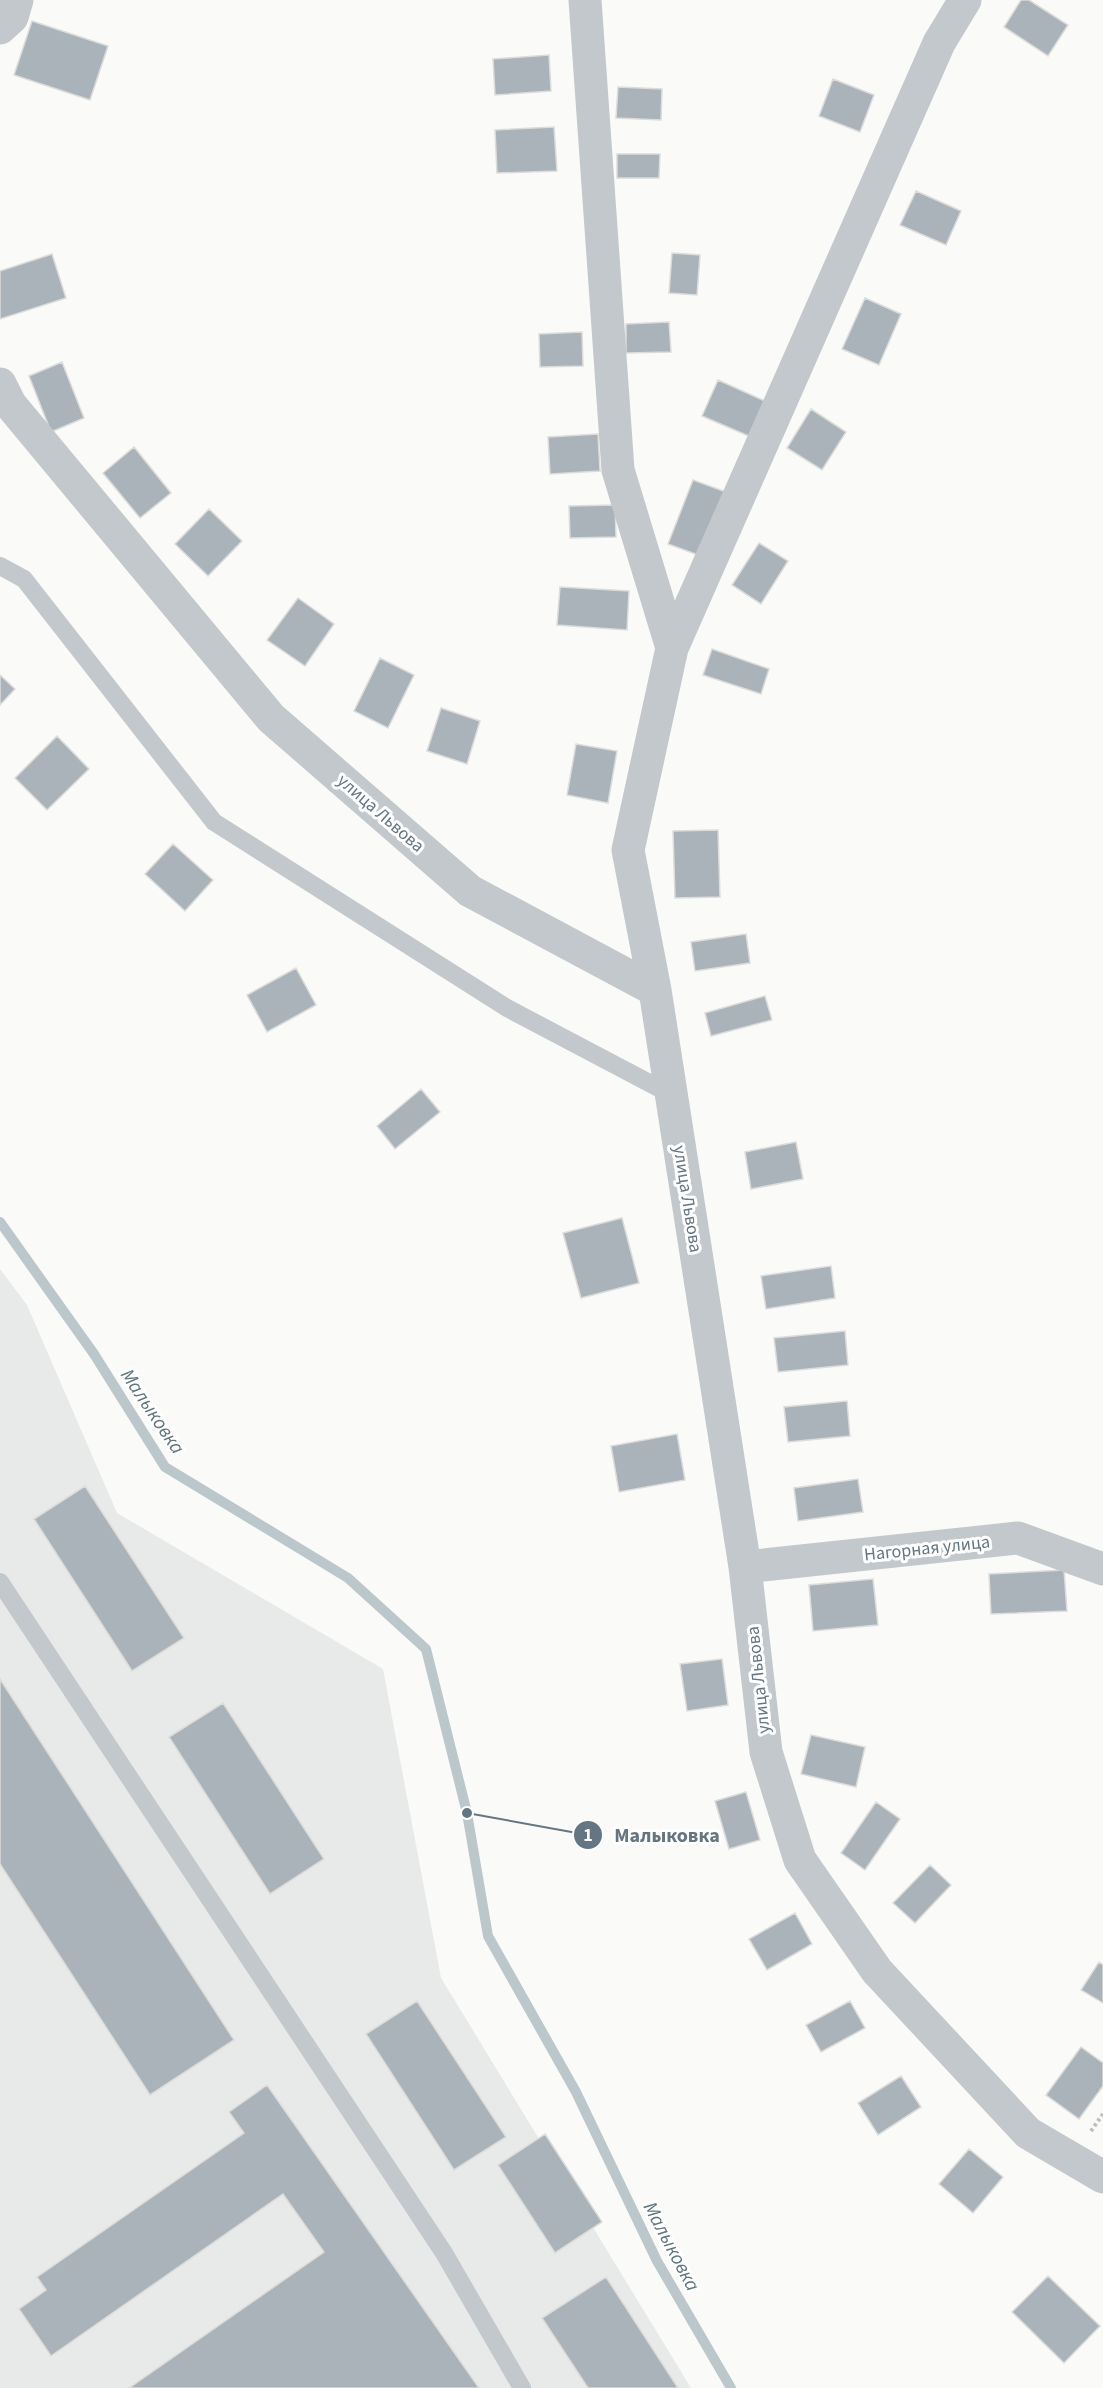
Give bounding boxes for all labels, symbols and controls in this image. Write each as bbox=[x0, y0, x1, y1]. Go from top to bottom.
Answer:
street label: улица Львова bbox=[332, 768, 430, 858]
street label: улица Львова bbox=[667, 1144, 708, 1254]
water label: Малыковка bbox=[113, 1363, 191, 1460]
street label: Нагорная улица bbox=[863, 1529, 991, 1568]
street label: улица Львова bbox=[740, 1625, 777, 1735]
callout: Малыковка bbox=[573, 1816, 732, 1854]
text: Малыковка bbox=[614, 1822, 720, 1850]
text: 1 bbox=[583, 1823, 593, 1848]
water label: Малыковка bbox=[636, 2197, 707, 2296]

